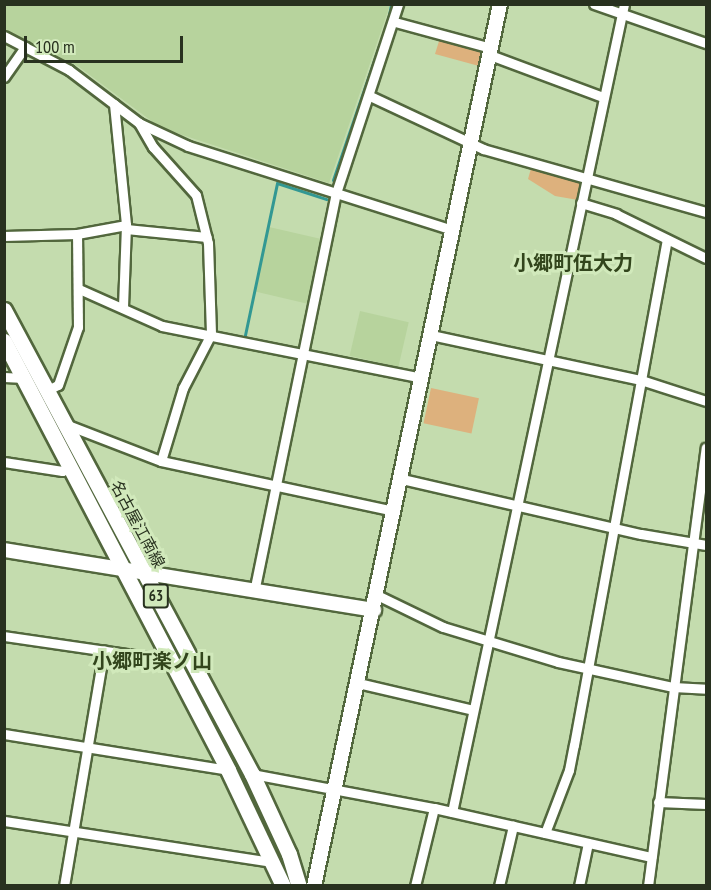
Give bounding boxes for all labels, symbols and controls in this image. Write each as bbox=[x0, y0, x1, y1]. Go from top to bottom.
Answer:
scale bar bbox=[27, 24, 186, 62]
text: 100 m bbox=[35, 35, 75, 58]
district label: 小郷町伍大力 bbox=[513, 251, 633, 275]
street label: 名古屋江南線 bbox=[107, 477, 169, 571]
road number: 63 bbox=[142, 584, 170, 608]
district label: 小郷町楽ノ山 bbox=[92, 649, 212, 673]

